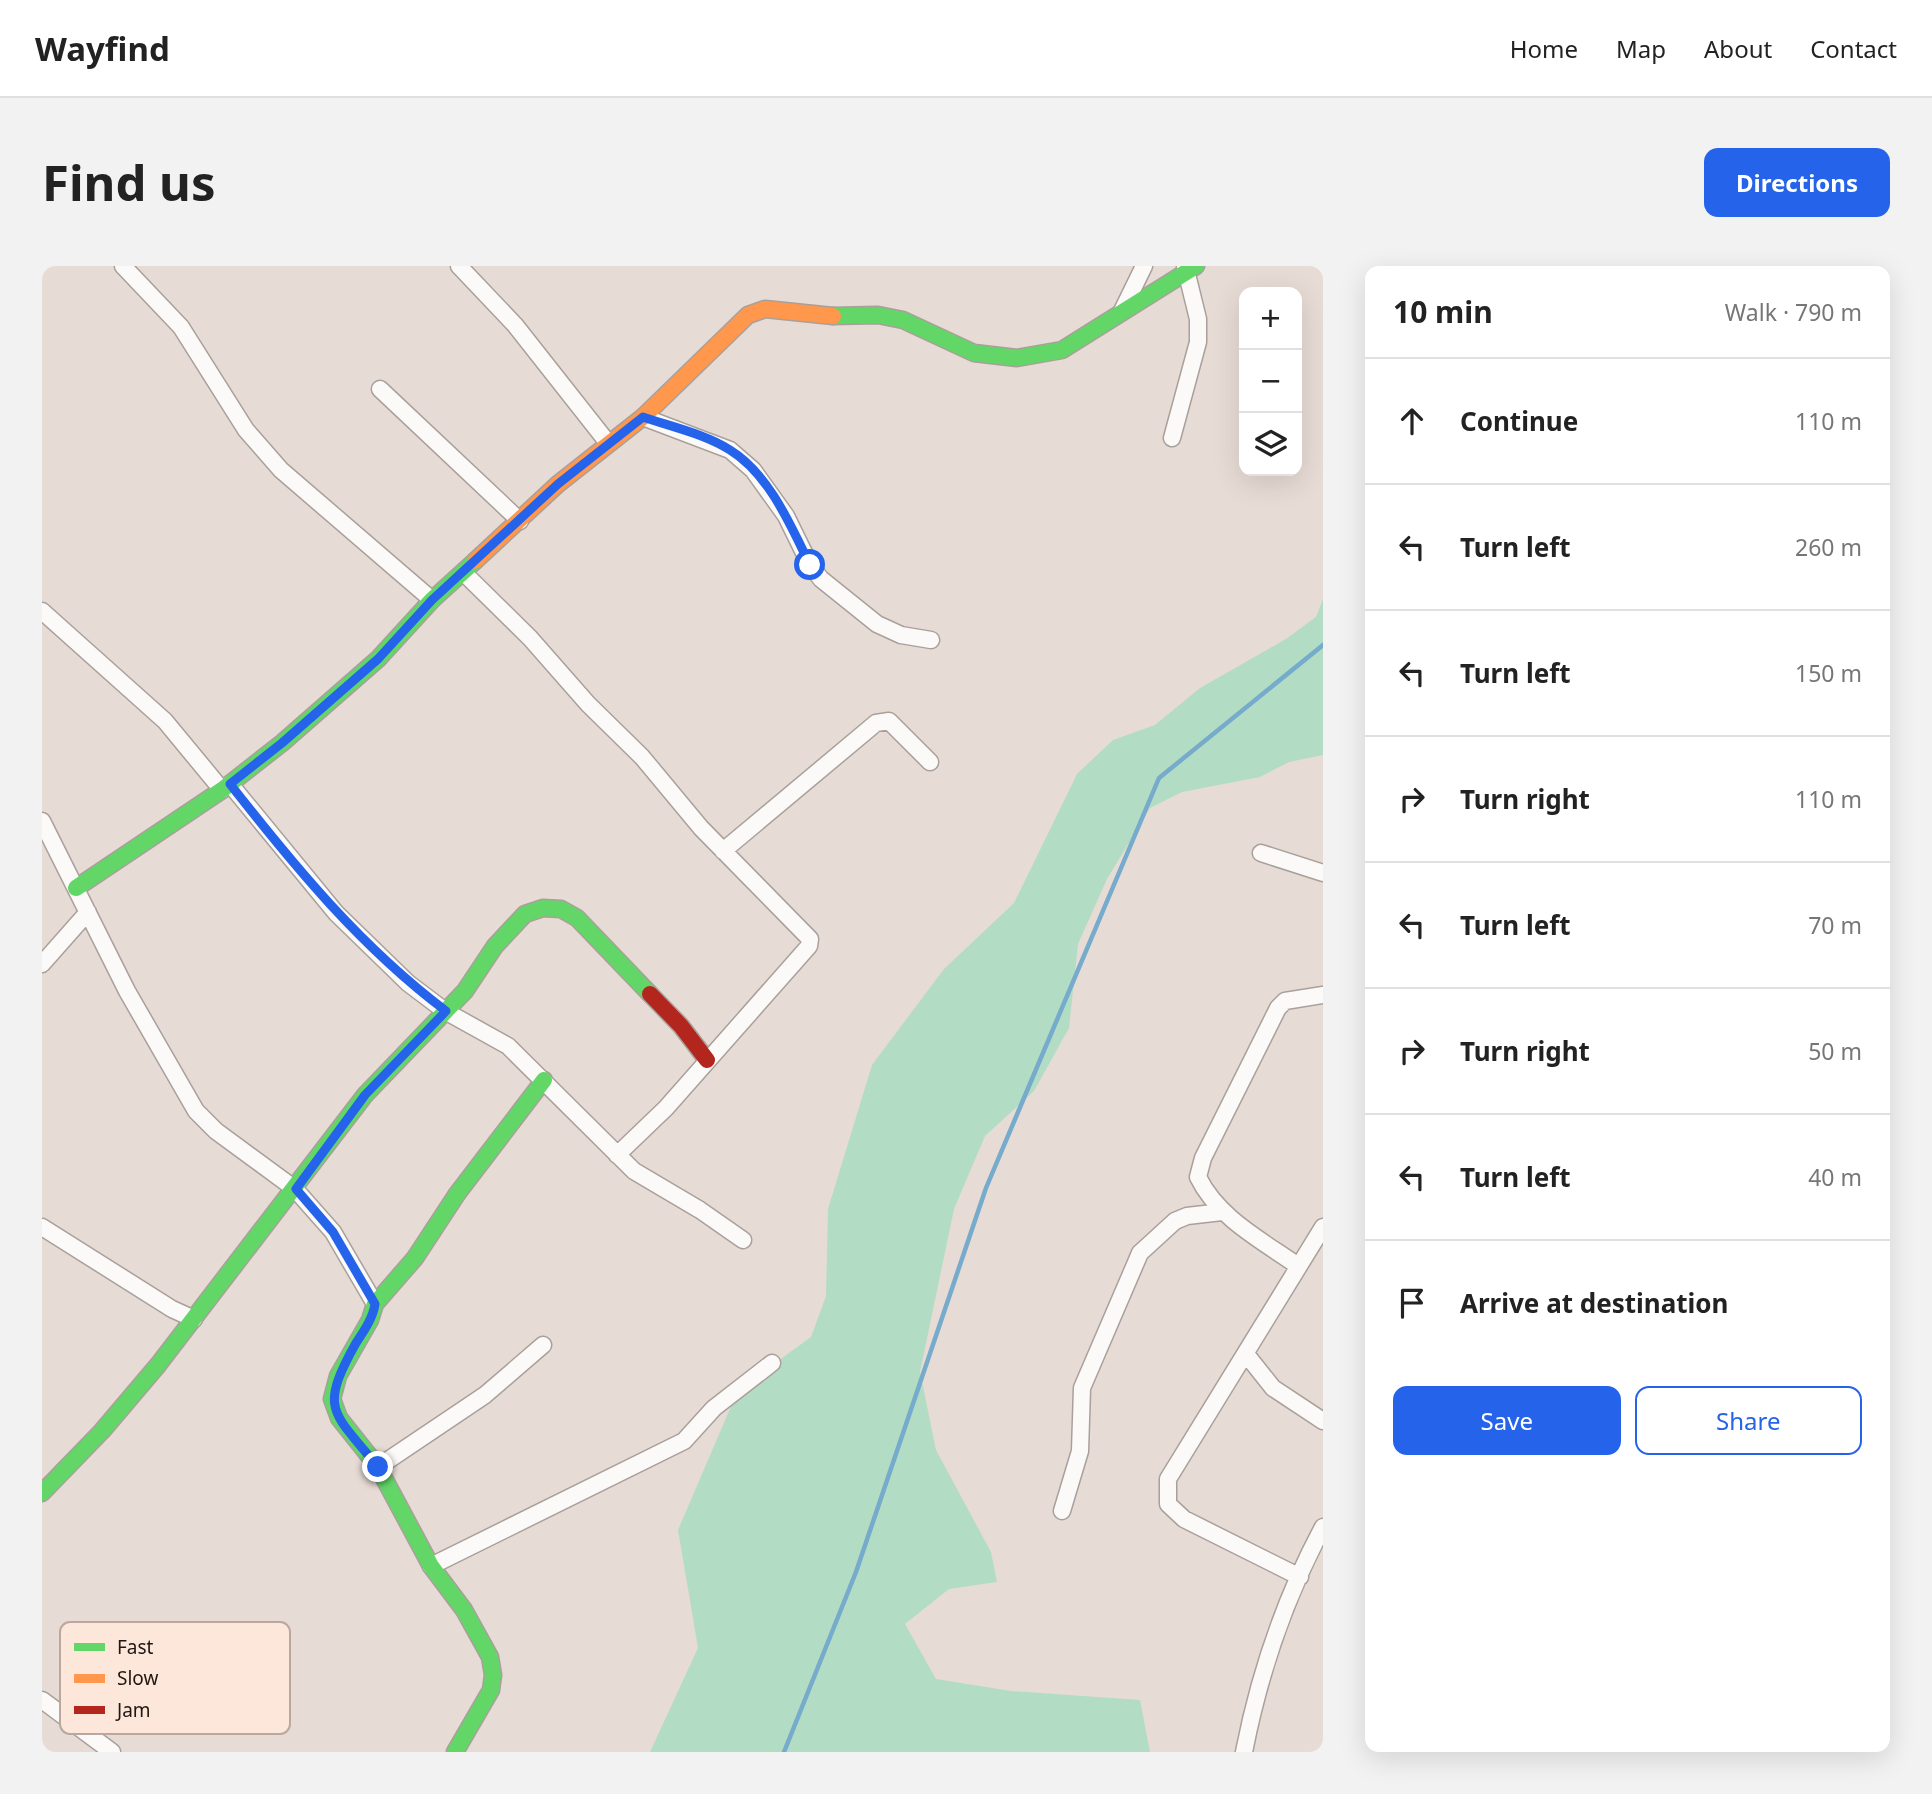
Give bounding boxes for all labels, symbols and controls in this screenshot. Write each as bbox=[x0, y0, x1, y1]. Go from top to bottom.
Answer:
text: Wayfind bbox=[35, 26, 170, 71]
text: Home bbox=[1510, 32, 1578, 65]
text: Map bbox=[1616, 32, 1666, 65]
text: About bbox=[1704, 32, 1772, 65]
text: Contact bbox=[1810, 32, 1897, 65]
button: Directions bbox=[1704, 148, 1890, 217]
text: Find us bbox=[42, 149, 216, 215]
map controls bbox=[1239, 287, 1302, 476]
button: + bbox=[1239, 287, 1302, 350]
text: 10 min bbox=[1393, 291, 1493, 332]
text: Walk · 790 m bbox=[1725, 296, 1862, 328]
button: − bbox=[1239, 350, 1302, 413]
icon: ahead bbox=[1393, 402, 1431, 440]
text: Continue bbox=[1460, 403, 1578, 439]
text: 110 m bbox=[1795, 405, 1862, 437]
button: layers bbox=[1239, 413, 1302, 476]
icon: left bbox=[1393, 528, 1431, 566]
text: Turn left bbox=[1460, 529, 1571, 565]
text: 260 m bbox=[1795, 531, 1862, 563]
route start bbox=[794, 549, 825, 580]
icon: left bbox=[1393, 654, 1431, 692]
text: Turn left bbox=[1460, 655, 1571, 691]
text: 150 m bbox=[1795, 657, 1862, 689]
icon: right bbox=[1393, 780, 1431, 818]
text: Turn right bbox=[1460, 781, 1590, 817]
text: 110 m bbox=[1795, 783, 1862, 815]
icon: left bbox=[1393, 906, 1431, 944]
text: Turn left bbox=[1460, 907, 1571, 943]
text: 70 m bbox=[1808, 909, 1862, 941]
icon: right bbox=[1393, 1032, 1431, 1070]
text: Turn right bbox=[1460, 1033, 1590, 1069]
text: 50 m bbox=[1808, 1035, 1862, 1067]
icon: left bbox=[1393, 1158, 1431, 1196]
text: Turn left bbox=[1460, 1159, 1571, 1195]
text: 40 m bbox=[1808, 1161, 1862, 1193]
icon: arrive bbox=[1393, 1284, 1431, 1322]
text: Arrive at destination bbox=[1460, 1285, 1729, 1321]
button: Save bbox=[1393, 1386, 1621, 1455]
button: Share bbox=[1635, 1386, 1862, 1455]
route end bbox=[362, 1451, 393, 1482]
legend bbox=[60, 1622, 290, 1734]
text: Fast bbox=[117, 1634, 154, 1660]
text: Slow bbox=[117, 1665, 158, 1691]
text: Jam bbox=[115, 1697, 151, 1723]

